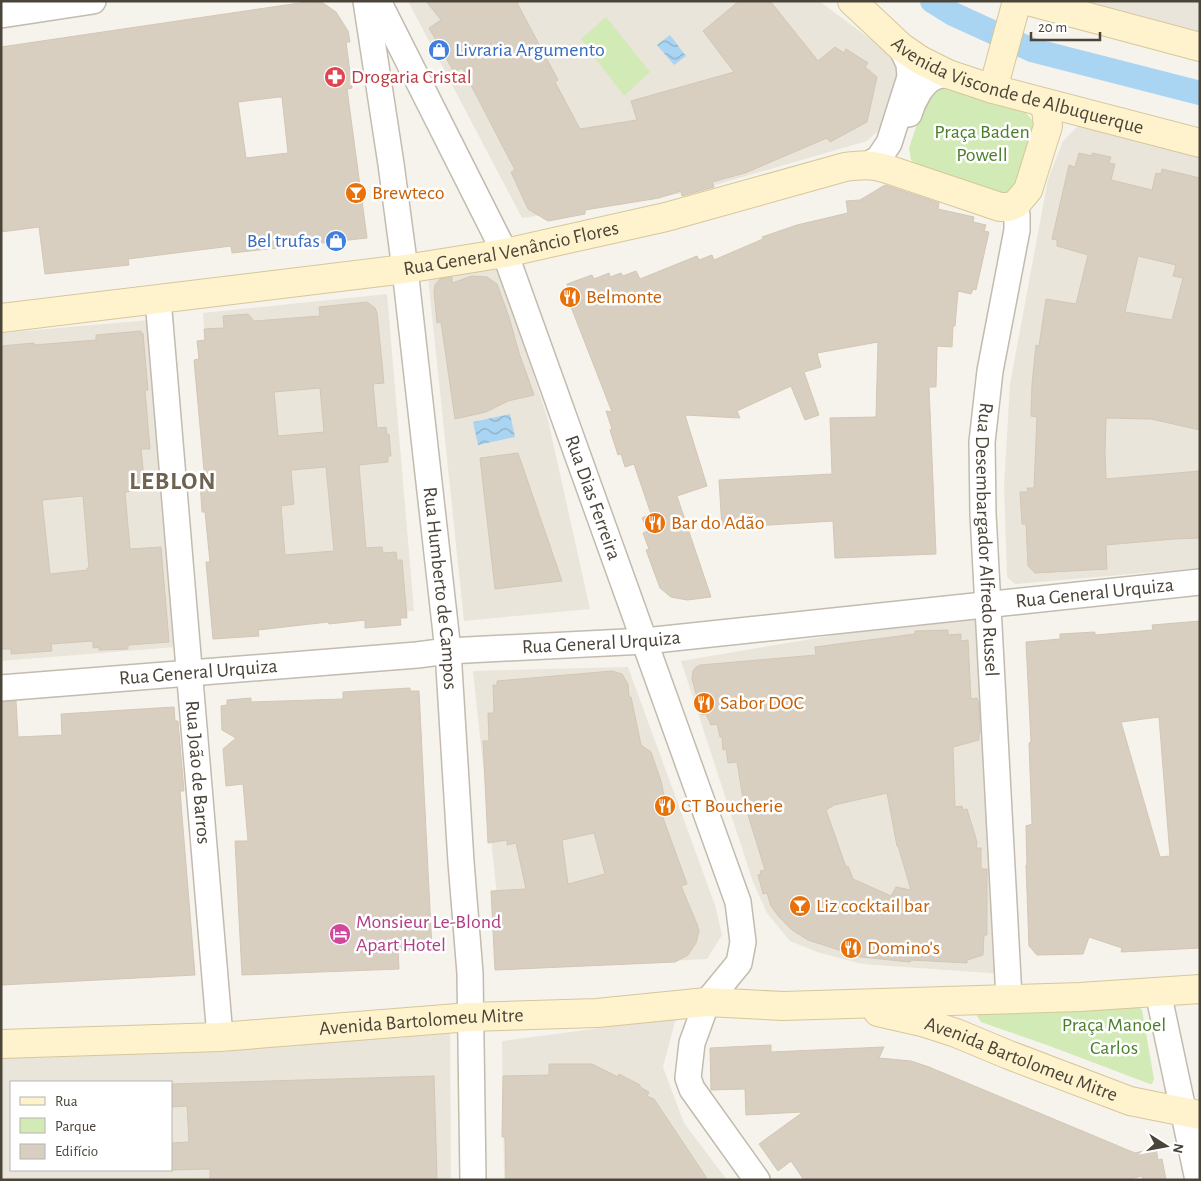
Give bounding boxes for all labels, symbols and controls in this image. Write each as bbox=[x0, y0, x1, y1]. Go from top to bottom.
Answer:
scale bar bbox=[1031, 10, 1100, 42]
text: 20 m bbox=[1038, 20, 1067, 35]
street label: Avenida Visconde de Albuquerque bbox=[887, 33, 1146, 138]
shop icon: Livraria Argumento bbox=[427, 38, 451, 62]
place label: Livraria Argumento bbox=[455, 40, 605, 60]
pharmacy icon: Drogaria Cristal bbox=[323, 65, 347, 89]
place label: Drogaria Cristal bbox=[351, 67, 472, 87]
park label: Praça Baden Powell bbox=[934, 122, 1030, 165]
bar icon: Brewteco bbox=[344, 181, 368, 205]
place label: Brewteco bbox=[372, 183, 445, 203]
street label: Rua General Venâncio Flores bbox=[402, 218, 621, 279]
shop icon: Bel trufas bbox=[324, 229, 348, 253]
place label: Bel trufas bbox=[247, 231, 320, 251]
restaurant icon: Belmonte bbox=[558, 285, 582, 309]
place label: Belmonte bbox=[586, 287, 662, 307]
street label: Rua Desembargador Alfredo Russel bbox=[972, 402, 1002, 677]
street label: Rua Dias Ferreira bbox=[561, 433, 624, 563]
district label: LEBLON bbox=[129, 469, 217, 494]
street label: Rua Humberto de Campos bbox=[420, 486, 460, 690]
restaurant icon: Bar do Adão bbox=[643, 511, 667, 535]
place label: Bar do Adão bbox=[671, 513, 765, 533]
street label: Rua General Urquiza bbox=[1015, 575, 1175, 612]
street label: Rua General Urquiza bbox=[521, 627, 682, 657]
street label: Rua General Urquiza bbox=[118, 656, 278, 689]
restaurant icon: Sabor DOC bbox=[692, 691, 716, 715]
place label: Sabor DOC bbox=[720, 693, 804, 713]
street label: Rua João de Barros bbox=[182, 700, 214, 845]
restaurant icon: CT Boucherie bbox=[653, 794, 677, 818]
place label: CT Boucherie bbox=[681, 796, 783, 816]
bar icon: Liz cocktail bar bbox=[788, 894, 812, 918]
place label: Liz cocktail bar bbox=[816, 896, 930, 916]
place label: Monsieur Le-Blond Apart Hotel bbox=[356, 912, 501, 955]
hotel icon: Monsieur Le-Blond Apart Hotel bbox=[328, 922, 352, 946]
restaurant icon: Domino's bbox=[839, 936, 863, 960]
place label: Domino's bbox=[867, 938, 940, 958]
street label: Avenida Bartolomeu Mitre bbox=[318, 1005, 524, 1039]
street label: Avenida Bartolomeu Mitre bbox=[922, 1014, 1120, 1105]
park label: Praça Manoel Carlos bbox=[1062, 1015, 1166, 1058]
legend bbox=[10, 1081, 172, 1171]
text: Rua bbox=[55, 1094, 78, 1109]
text: Parque bbox=[55, 1119, 96, 1134]
north arrow bbox=[1141, 1121, 1191, 1171]
text: N bbox=[1170, 1142, 1186, 1154]
text: Edifício bbox=[55, 1144, 98, 1159]

